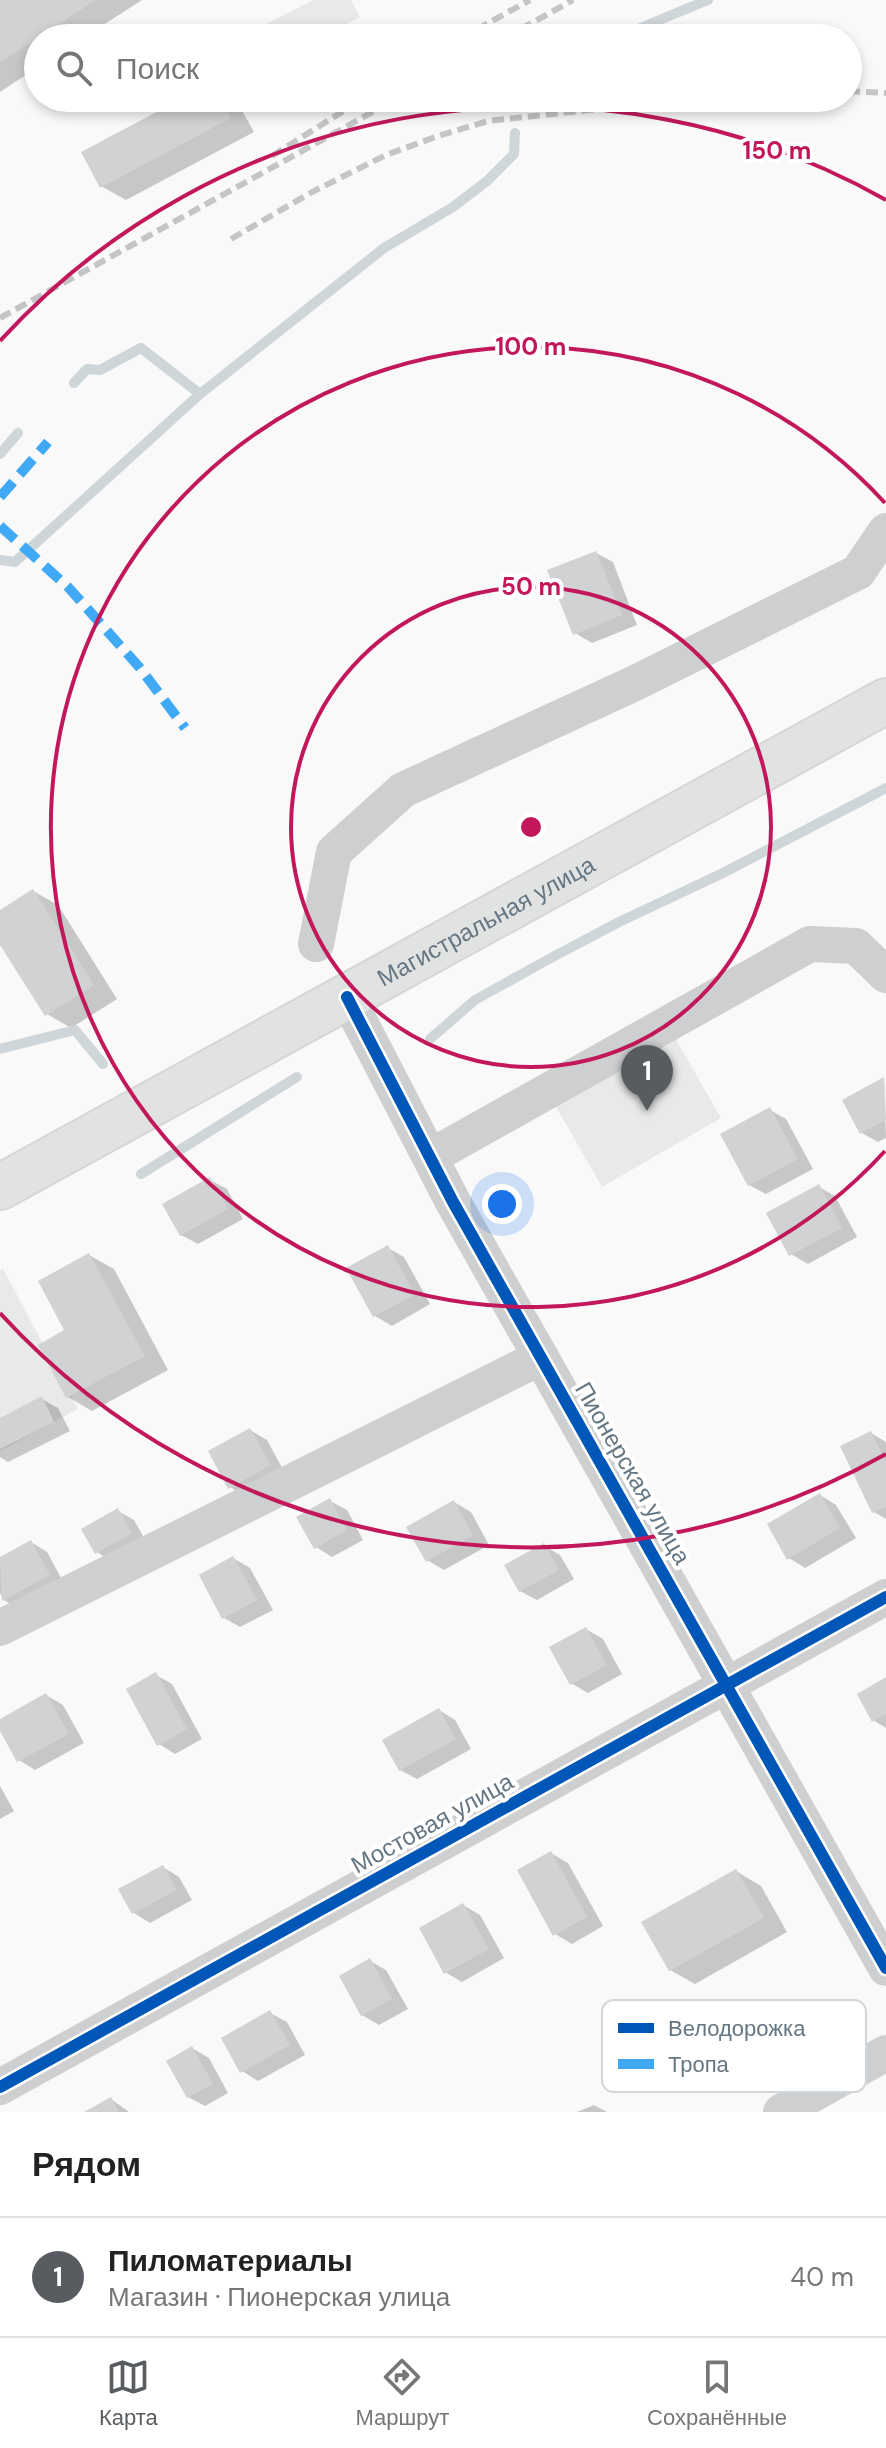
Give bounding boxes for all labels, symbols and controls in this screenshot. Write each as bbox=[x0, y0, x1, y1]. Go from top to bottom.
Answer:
search box bbox=[24, 24, 862, 112]
icon: search bbox=[52, 46, 96, 90]
text: Поиск bbox=[116, 49, 199, 88]
text: 150 m bbox=[743, 135, 811, 166]
text: 100 m bbox=[496, 331, 566, 362]
text: 50 m bbox=[501, 571, 561, 602]
centre of rings bbox=[517, 813, 545, 841]
street label: Магистральная улица bbox=[371, 848, 601, 993]
pin: 1 bbox=[621, 1045, 673, 1111]
your location bbox=[482, 1184, 522, 1224]
street label: Пионерская улица bbox=[568, 1376, 698, 1570]
street label: Мостовая улица bbox=[345, 1765, 519, 1880]
legend bbox=[602, 2000, 866, 2092]
text: Велодорожка bbox=[668, 2014, 806, 2043]
text: Тропа bbox=[668, 2050, 730, 2079]
text: Рядом bbox=[32, 2142, 141, 2187]
text: Пиломатериалы bbox=[108, 2241, 353, 2280]
text: 1 bbox=[53, 2260, 63, 2294]
text: 40 m bbox=[790, 2260, 854, 2294]
text: Магазин · Пионерская улица bbox=[108, 2280, 450, 2314]
tab: Карта bbox=[99, 2355, 158, 2432]
tab: Маршрут bbox=[356, 2355, 449, 2432]
tab: Сохранённые bbox=[647, 2355, 787, 2432]

